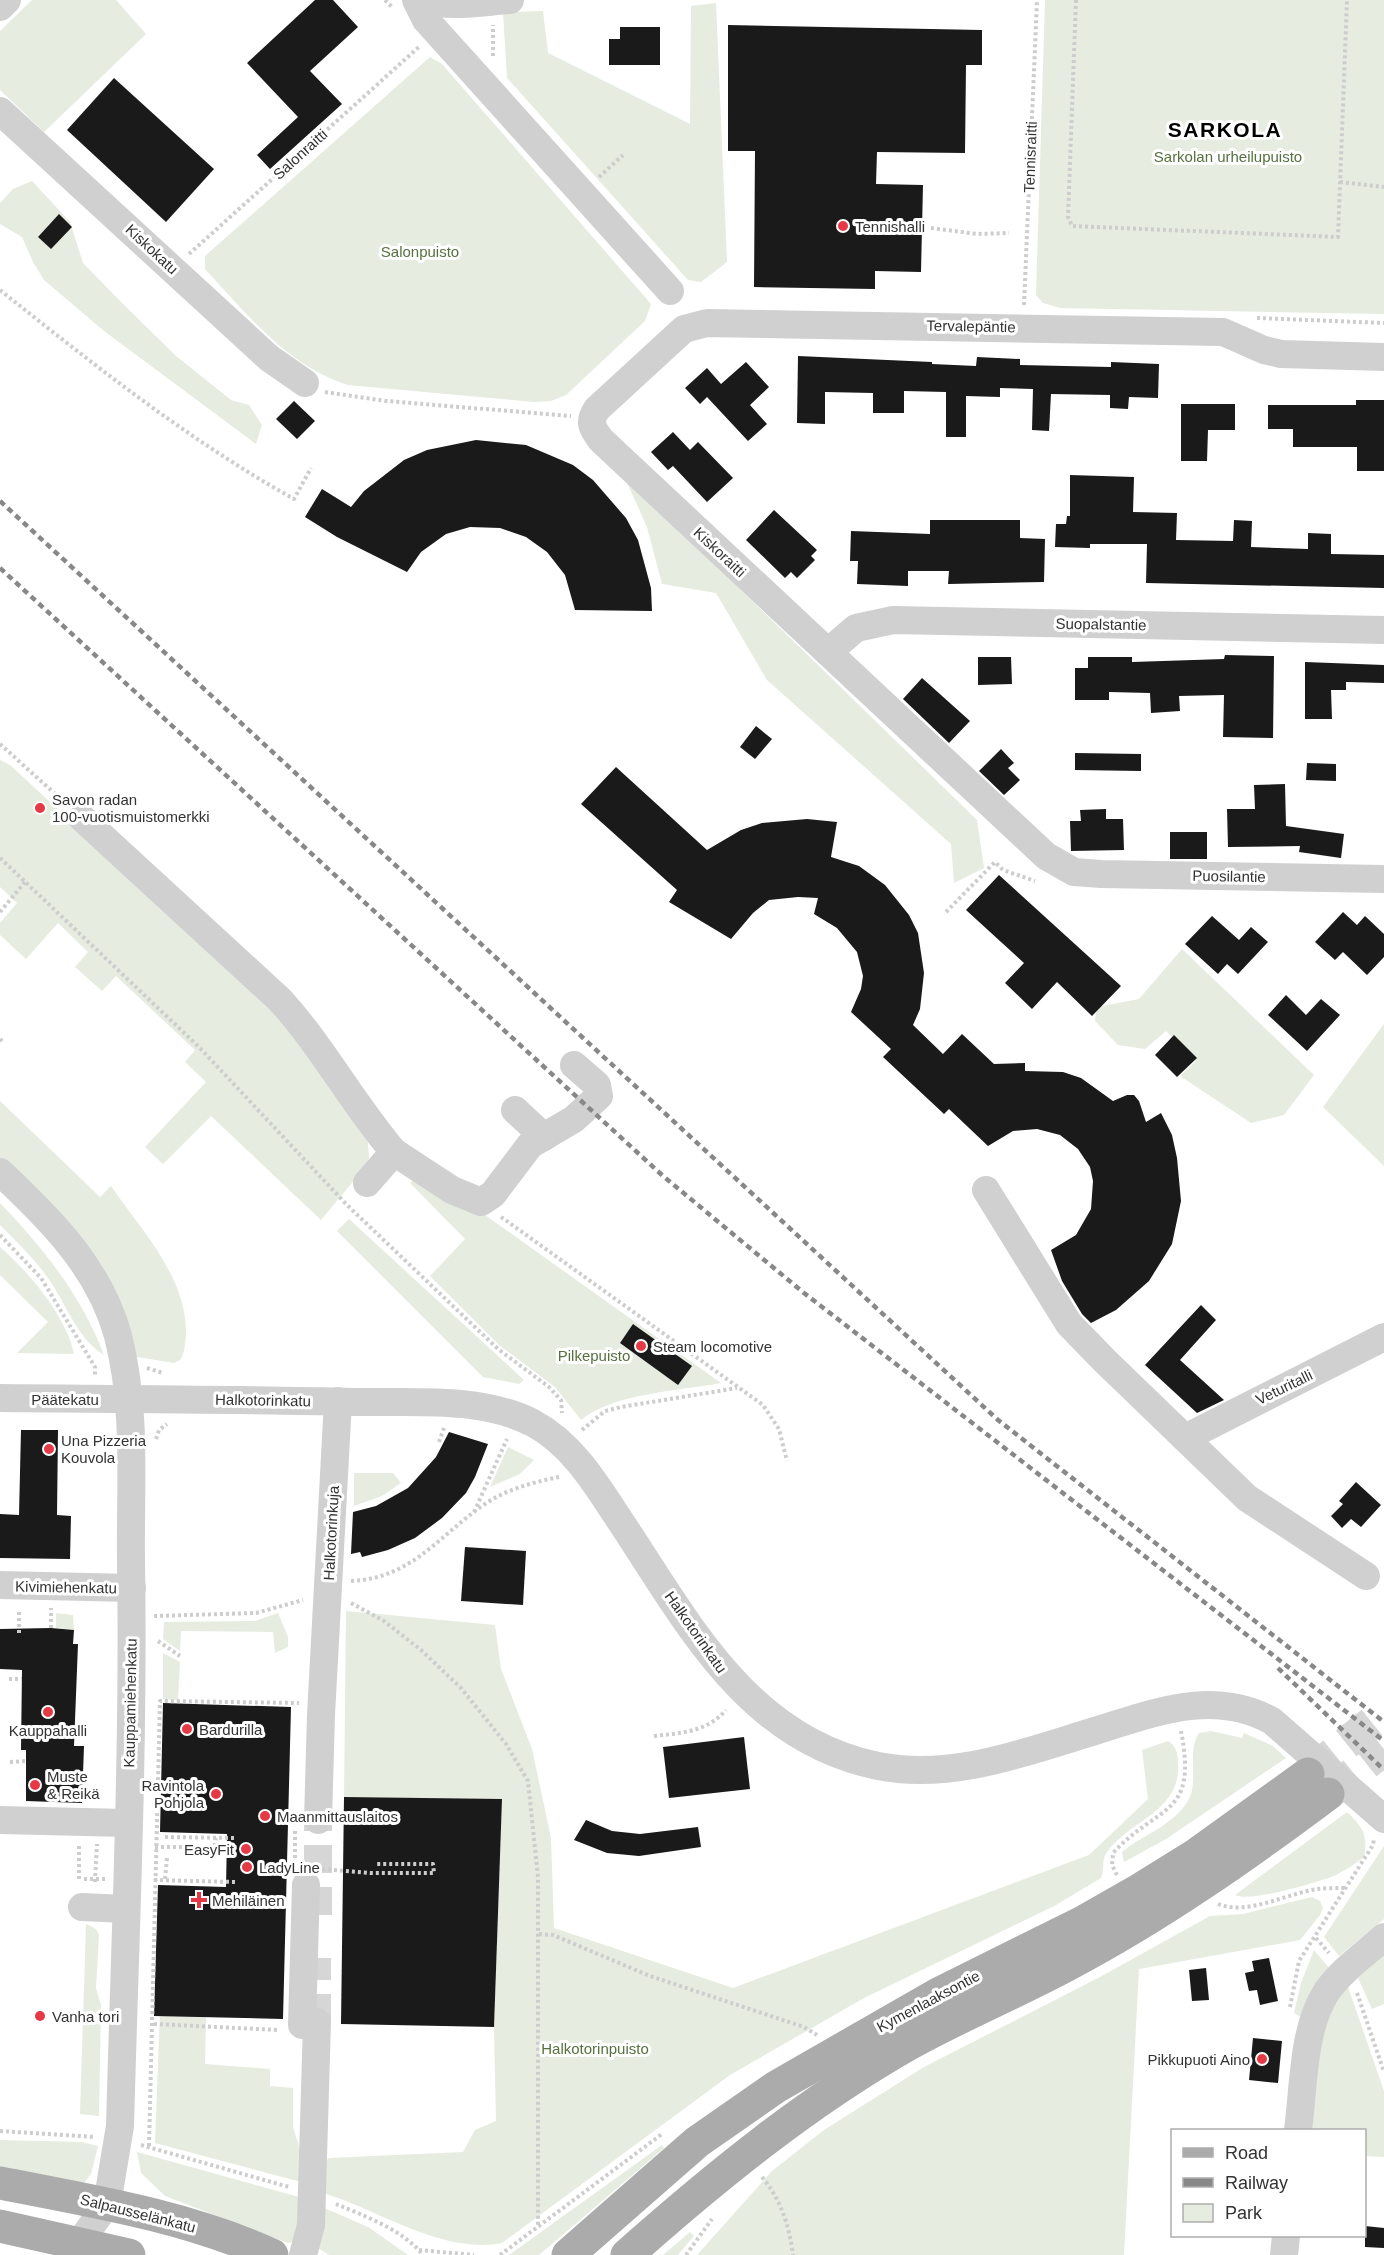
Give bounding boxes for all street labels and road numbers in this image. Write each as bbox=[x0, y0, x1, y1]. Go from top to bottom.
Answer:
street label: Tennisraitti bbox=[1020, 121, 1040, 193]
street label: Salonraitti bbox=[270, 125, 330, 183]
street label: Kiskokatu bbox=[122, 221, 182, 277]
street label: Tervalepäntie bbox=[926, 317, 1016, 335]
street label: Kiskoraitti bbox=[690, 524, 750, 580]
street label: Suopalstantie bbox=[1055, 615, 1147, 633]
street label: Puosilantie bbox=[1192, 867, 1266, 885]
street label: Veturitalli bbox=[1253, 1366, 1315, 1408]
street label: Päätekatu bbox=[31, 1391, 99, 1408]
street label: Halkotorinkatu bbox=[215, 1391, 311, 1409]
street label: Halkotorinkuja bbox=[320, 1484, 342, 1581]
street label: Kivimiehenkatu bbox=[15, 1578, 117, 1596]
street label: Halkotorinkatu bbox=[662, 1588, 730, 1676]
street label: Kauppamiehenkatu bbox=[120, 1638, 140, 1768]
street label: Kymenlaaksontie bbox=[874, 1967, 982, 2035]
street label: Salpausselänkatu bbox=[78, 2190, 198, 2236]

